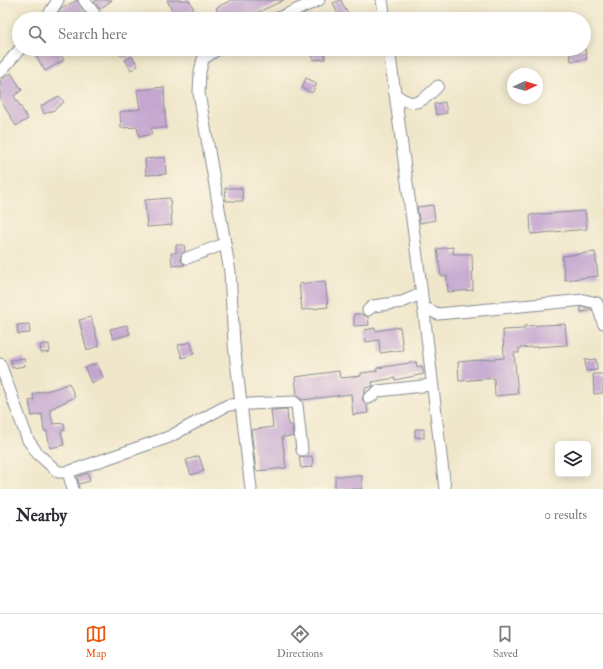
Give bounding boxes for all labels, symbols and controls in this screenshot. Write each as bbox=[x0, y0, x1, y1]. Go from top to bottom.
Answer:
search box bbox=[12, 12, 591, 56]
icon: search bbox=[26, 23, 48, 45]
text: Search here bbox=[58, 25, 127, 44]
north arrow bbox=[507, 68, 543, 104]
map controls bbox=[555, 441, 591, 477]
button: layers bbox=[555, 441, 591, 477]
text: Nearby bbox=[16, 505, 67, 526]
text: 0 results bbox=[544, 507, 587, 523]
tab: Map bbox=[85, 623, 107, 660]
tab: Directions bbox=[277, 623, 323, 660]
tab: Saved bbox=[493, 623, 518, 660]

